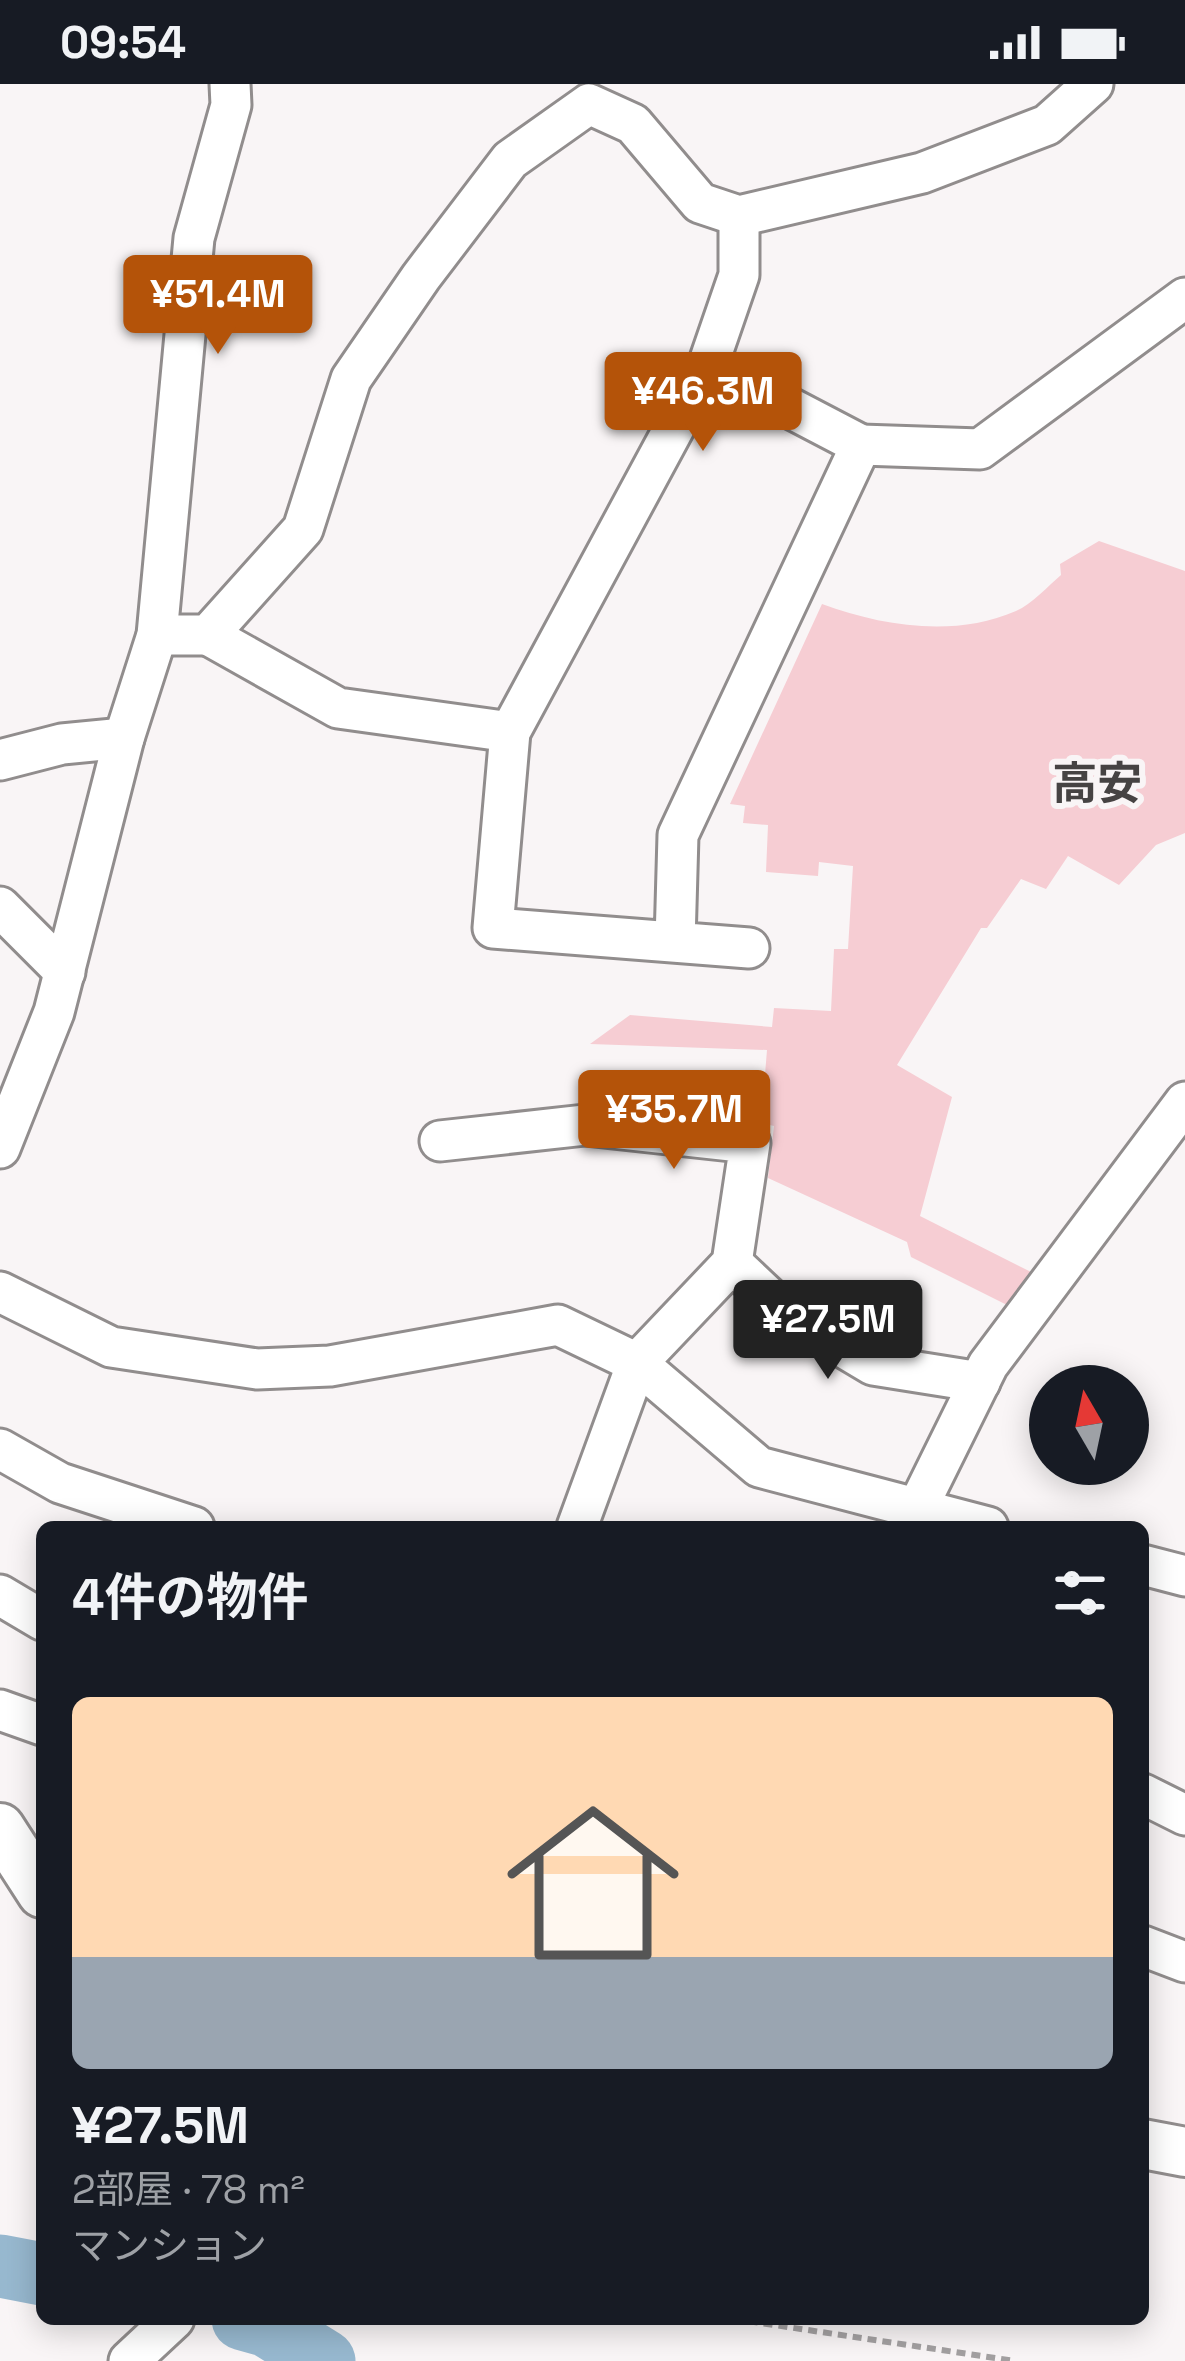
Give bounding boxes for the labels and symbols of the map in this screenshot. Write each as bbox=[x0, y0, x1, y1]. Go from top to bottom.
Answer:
pin: ¥51.4M bbox=[120, 255, 316, 357]
pin: ¥46.3M bbox=[605, 352, 801, 454]
district label: 高安 bbox=[1052, 755, 1142, 812]
pin: ¥35.7M bbox=[576, 1070, 772, 1172]
pin: ¥27.5M bbox=[730, 1280, 926, 1382]
north arrow bbox=[1029, 1365, 1149, 1485]

